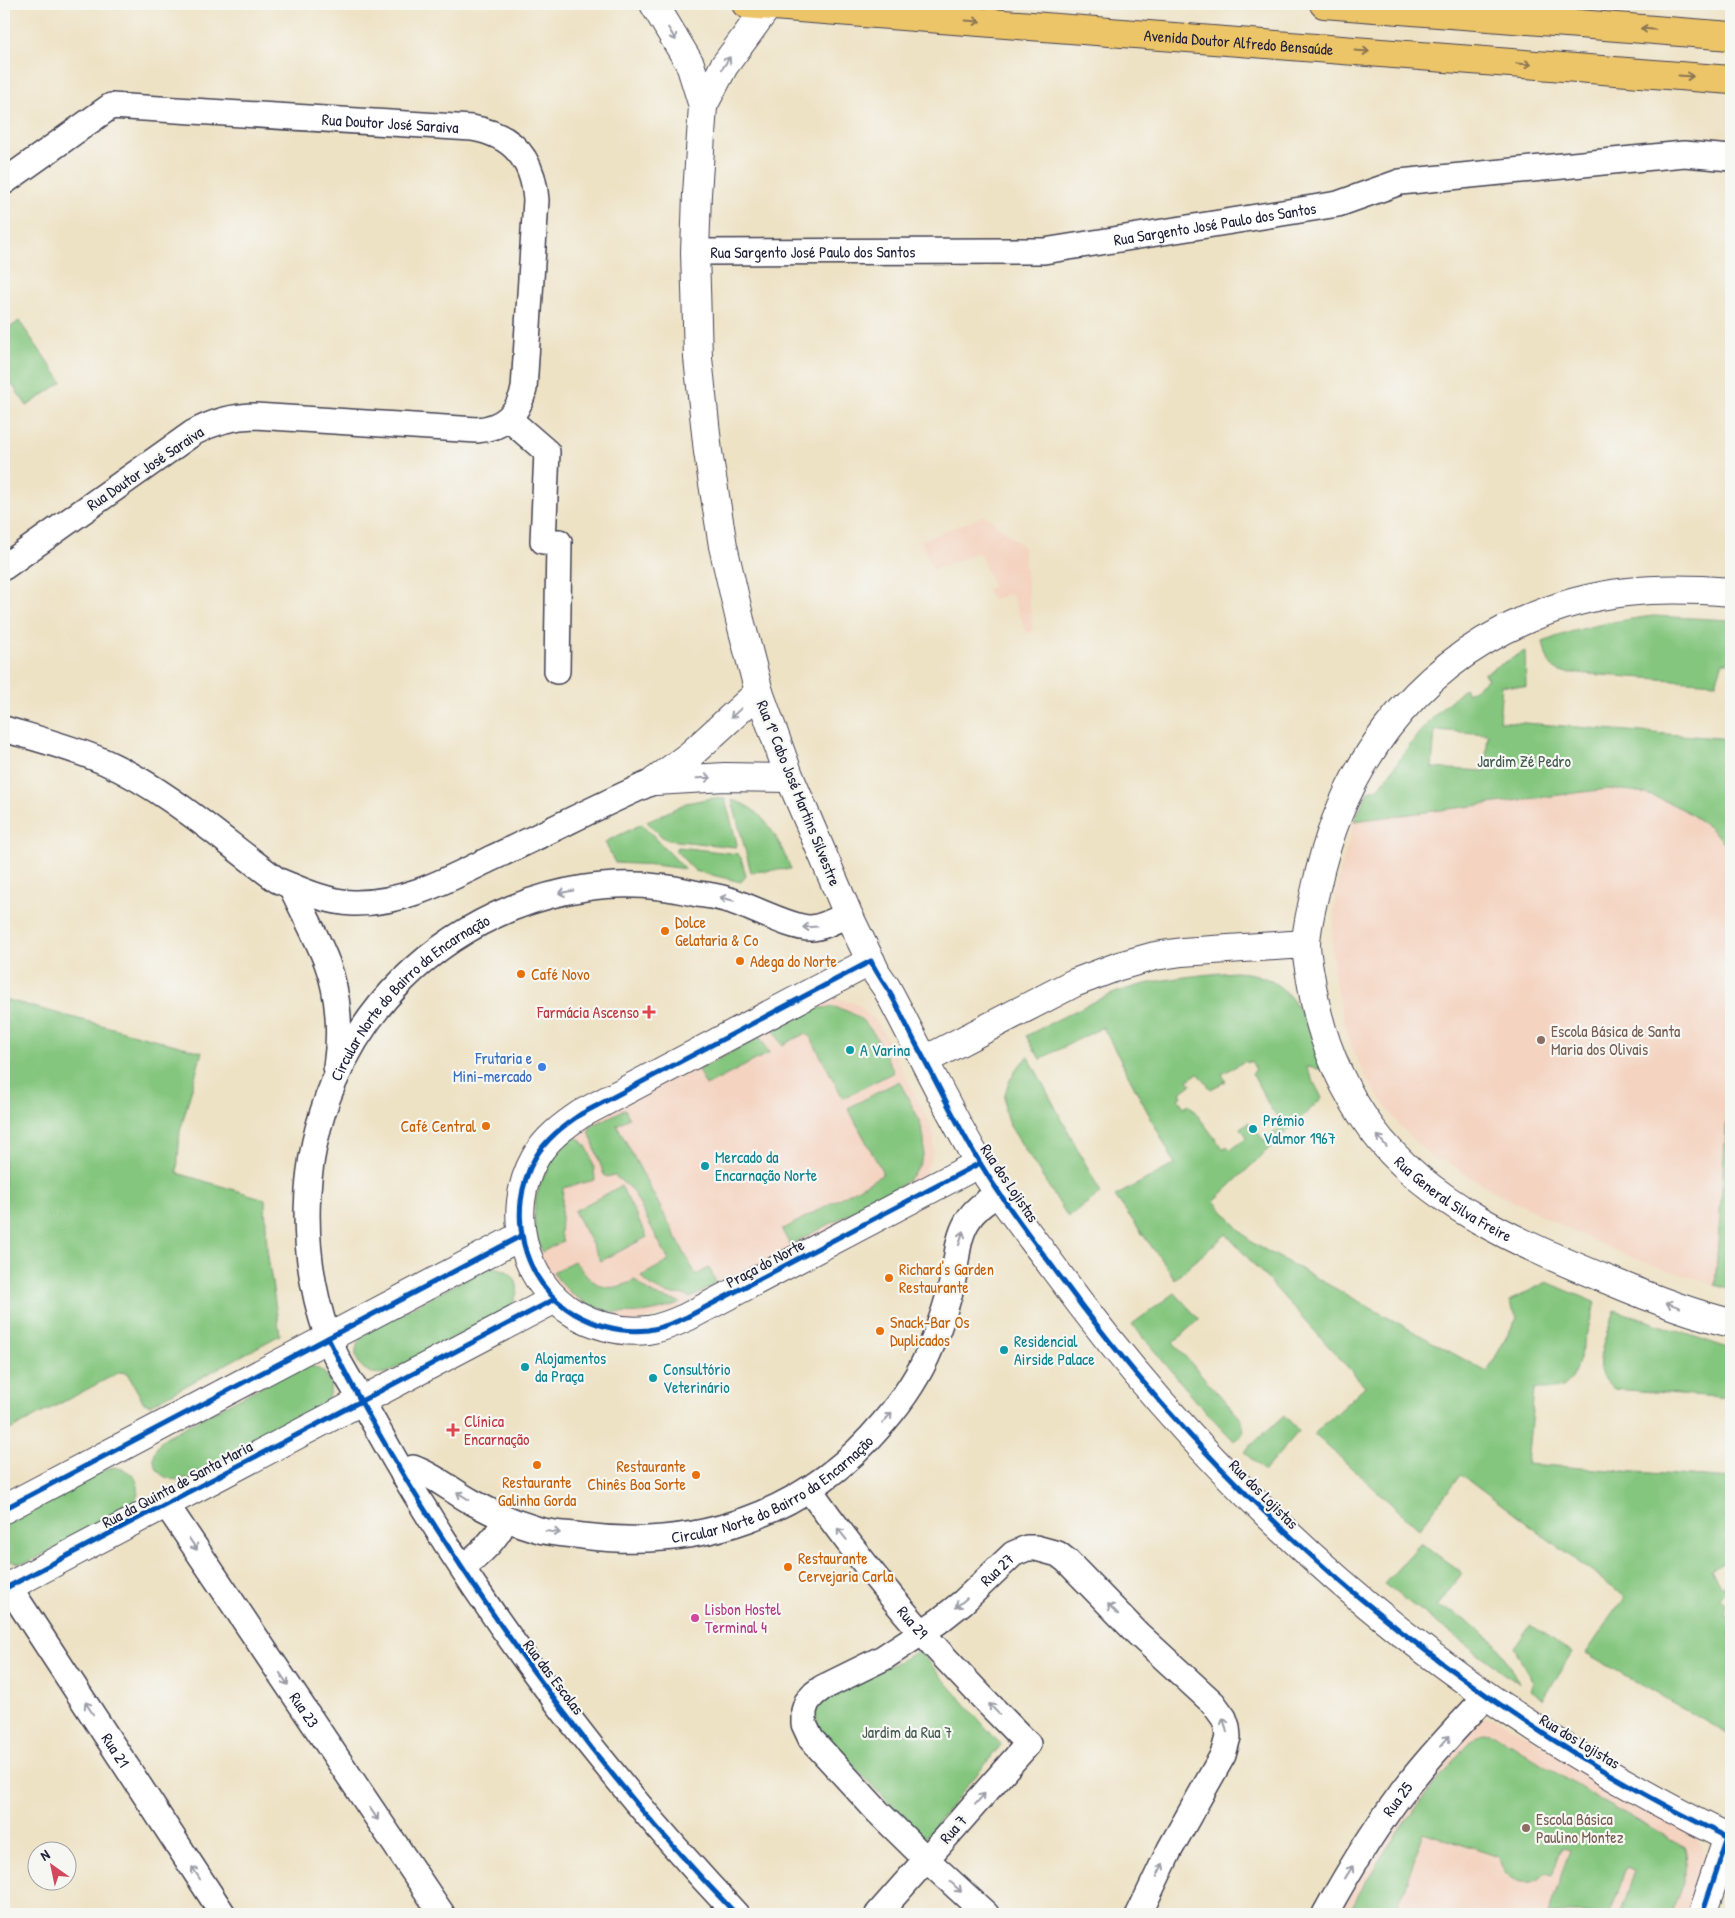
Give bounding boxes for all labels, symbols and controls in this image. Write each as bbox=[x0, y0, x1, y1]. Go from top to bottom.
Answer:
one-way arrow bbox=[965, 16, 981, 25]
street label: Avenida Doutor Alfredo Bensaúde bbox=[1143, 24, 1335, 60]
one-way arrow bbox=[1640, 25, 1656, 34]
one-way arrow bbox=[668, 27, 678, 41]
one-way arrow bbox=[1354, 46, 1370, 56]
one-way arrow bbox=[722, 57, 732, 71]
one-way arrow bbox=[1516, 59, 1532, 68]
one-way arrow bbox=[1678, 71, 1694, 81]
street label: Rua Doutor José Saraiva bbox=[321, 108, 459, 138]
street label: Rua Sargento José Paulo dos Santos bbox=[1112, 197, 1318, 251]
street label: Rua Sargento José Paulo dos Santos bbox=[711, 240, 915, 263]
street label: Rua Doutor José Saraiva bbox=[82, 421, 208, 515]
street label: Rua 1º Cabo José Martins Silvestre bbox=[752, 697, 847, 890]
one-way arrow bbox=[730, 707, 742, 719]
park label: Jardim Zé Pedro bbox=[1477, 750, 1571, 772]
one-way arrow bbox=[695, 773, 711, 782]
one-way arrow bbox=[558, 888, 574, 898]
one-way arrow bbox=[719, 894, 735, 904]
street label: Circular Norte do Bairro da Encarnação bbox=[325, 909, 494, 1084]
place label: Dolce Gelataria & Co bbox=[675, 911, 759, 951]
one-way arrow bbox=[803, 922, 819, 931]
marker: Dolce Gelataria & Co bbox=[659, 925, 671, 937]
place label: Adega do Norte bbox=[750, 950, 837, 972]
marker: Adega do Norte bbox=[734, 955, 746, 967]
place label: Café Novo bbox=[531, 963, 590, 985]
marker: Café Novo bbox=[515, 968, 527, 980]
place label: Farmácia Ascenso bbox=[536, 1001, 640, 1023]
marker: Farmácia Ascenso bbox=[643, 1006, 655, 1018]
place label: Escola Básica de Santa Maria dos Olivais bbox=[1551, 1020, 1680, 1060]
marker: Escola Básica de Santa Maria dos Olivais bbox=[1535, 1034, 1547, 1046]
place label: A Varina bbox=[860, 1039, 910, 1061]
marker: A Varina bbox=[844, 1044, 856, 1056]
place label: Frutaria e Mini-mercado bbox=[453, 1047, 533, 1087]
marker: Frutaria e Mini-mercado bbox=[536, 1061, 548, 1073]
place label: Prémio Valmor 1967 bbox=[1263, 1109, 1336, 1149]
place label: Café Central bbox=[401, 1115, 477, 1137]
marker: Café Central bbox=[480, 1120, 492, 1132]
marker: Prémio Valmor 1967 bbox=[1247, 1123, 1259, 1135]
one-way arrow bbox=[1377, 1135, 1388, 1148]
street label: Rua dos Lojistas bbox=[976, 1140, 1044, 1226]
place label: Mercado da Encarnação Norte bbox=[715, 1146, 818, 1186]
street label: Rua General Silva Freire bbox=[1390, 1151, 1516, 1247]
marker: Mercado da Encarnação Norte bbox=[699, 1160, 711, 1172]
one-way arrow bbox=[956, 1230, 966, 1246]
street label: Praça do Norte bbox=[722, 1233, 809, 1293]
place label: Richard's Garden Restaurante bbox=[899, 1258, 994, 1298]
marker: Richard's Garden Restaurante bbox=[883, 1272, 895, 1284]
one-way arrow bbox=[1666, 1300, 1681, 1309]
place label: Snack-Bar Os Duplicados bbox=[890, 1311, 969, 1351]
marker: Snack-Bar Os Duplicados bbox=[874, 1325, 886, 1337]
place label: Residencial Airside Palace bbox=[1014, 1330, 1095, 1370]
marker: Residencial Airside Palace bbox=[998, 1344, 1010, 1356]
place label: Alojamentos da Praça bbox=[535, 1347, 606, 1387]
place label: Consultório Veterinário bbox=[663, 1358, 731, 1398]
marker: Alojamentos da Praça bbox=[519, 1361, 531, 1373]
marker: Consultório Veterinário bbox=[647, 1372, 659, 1384]
place label: Clínica Encarnação bbox=[464, 1410, 530, 1450]
one-way arrow bbox=[882, 1412, 893, 1425]
marker: Clínica Encarnação bbox=[446, 1423, 460, 1437]
street label: Circular Norte do Bairro da Encarnação bbox=[670, 1430, 878, 1548]
street label: Rua da Quinta de Santa Maria bbox=[98, 1435, 256, 1533]
street label: Rua dos Lojistas bbox=[1224, 1454, 1304, 1534]
place label: Restaurante Chinês Boa Sorte bbox=[587, 1455, 687, 1495]
marker: Restaurante Galinha Gorda bbox=[531, 1459, 543, 1471]
marker: Restaurante Chinês Boa Sorte bbox=[690, 1469, 702, 1481]
place label: Restaurante Galinha Gorda bbox=[498, 1471, 576, 1511]
one-way arrow bbox=[457, 1491, 471, 1501]
one-way arrow bbox=[545, 1527, 561, 1537]
one-way arrow bbox=[836, 1527, 847, 1540]
one-way arrow bbox=[188, 1537, 198, 1551]
place label: Restaurante Cervejaria Carla bbox=[798, 1547, 894, 1587]
street label: Rua 27 bbox=[975, 1548, 1019, 1591]
marker: Restaurante Cervejaria Carla bbox=[782, 1561, 794, 1573]
place label: Lisbon Hostel Terminal 4 bbox=[705, 1598, 782, 1638]
one-way arrow bbox=[954, 1598, 967, 1609]
street label: Rua 29 bbox=[893, 1601, 934, 1644]
one-way arrow bbox=[1107, 1603, 1119, 1615]
marker: Lisbon Hostel Terminal 4 bbox=[689, 1612, 701, 1624]
street label: Rua das Escolas bbox=[519, 1635, 589, 1719]
one-way arrow bbox=[279, 1672, 289, 1686]
street label: Rua 23 bbox=[285, 1688, 324, 1732]
one-way arrow bbox=[83, 1701, 94, 1715]
one-way arrow bbox=[988, 1703, 1000, 1715]
street label: Rua dos Lojistas bbox=[1536, 1708, 1624, 1774]
one-way arrow bbox=[1220, 1717, 1229, 1733]
park label: Jardim da Rua 7 bbox=[862, 1721, 952, 1743]
street label: Rua 21 bbox=[96, 1729, 135, 1772]
one-way arrow bbox=[1439, 1734, 1450, 1747]
street label: Rua 25 bbox=[1377, 1777, 1418, 1821]
one-way arrow bbox=[974, 1792, 986, 1805]
one-way arrow bbox=[369, 1807, 380, 1821]
place label: Escola Básica Paulino Montez bbox=[1536, 1808, 1624, 1848]
street label: Rua 7 bbox=[934, 1810, 972, 1848]
marker: Escola Básica Paulino Montez bbox=[1520, 1822, 1532, 1834]
north arrow bbox=[28, 1840, 78, 1890]
text: N bbox=[36, 1844, 53, 1865]
one-way arrow bbox=[1156, 1863, 1165, 1878]
one-way arrow bbox=[1344, 1865, 1354, 1879]
one-way arrow bbox=[191, 1867, 201, 1881]
one-way arrow bbox=[950, 1881, 962, 1893]

